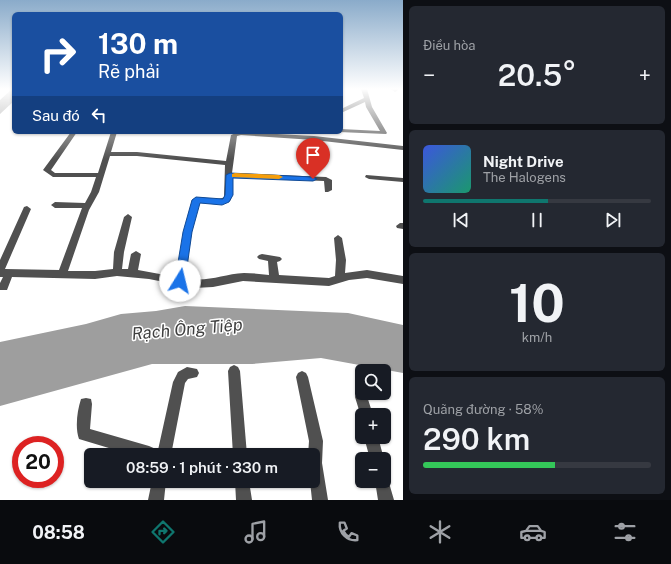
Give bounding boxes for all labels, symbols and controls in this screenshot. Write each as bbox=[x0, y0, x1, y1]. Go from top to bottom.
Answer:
text: 130 m bbox=[98, 27, 178, 60]
icon: right bbox=[32, 28, 84, 80]
text: Điều hòa bbox=[423, 38, 475, 53]
text: 20.5° bbox=[498, 57, 576, 93]
text: Rẽ phải bbox=[98, 61, 160, 82]
text: − bbox=[423, 62, 435, 88]
text: + bbox=[639, 62, 651, 88]
icon: left bbox=[88, 104, 110, 126]
text: Sau đó bbox=[32, 107, 80, 124]
pin bbox=[296, 138, 330, 179]
icon: arrive bbox=[302, 144, 324, 166]
text: Night Drive bbox=[483, 153, 564, 170]
text: The Halogens bbox=[483, 170, 566, 185]
icon: previous bbox=[450, 209, 472, 231]
icon: pause bbox=[526, 209, 548, 231]
icon: next bbox=[602, 209, 624, 231]
position arrow bbox=[159, 260, 201, 302]
text: 10 bbox=[509, 273, 565, 334]
water label: Rạch Ông Tiệp bbox=[131, 314, 243, 344]
text: km/h bbox=[522, 330, 552, 345]
map controls bbox=[355, 364, 391, 488]
button: search bbox=[355, 364, 391, 400]
text: Quãng đường · 58% bbox=[423, 402, 543, 417]
button: + bbox=[355, 408, 391, 444]
text: 290 km bbox=[423, 421, 530, 457]
speed limit sign: 20 bbox=[12, 436, 64, 488]
button: − bbox=[355, 452, 391, 488]
text: 08:59 · 1 phút · 330 m bbox=[126, 459, 278, 476]
icon: directions bbox=[149, 518, 177, 546]
icon: music bbox=[242, 518, 270, 546]
icon: phone bbox=[334, 518, 362, 546]
icon: climate bbox=[426, 518, 454, 546]
icon: car bbox=[519, 518, 547, 546]
icon: filters bbox=[611, 518, 639, 546]
text: 08:58 bbox=[32, 522, 85, 543]

